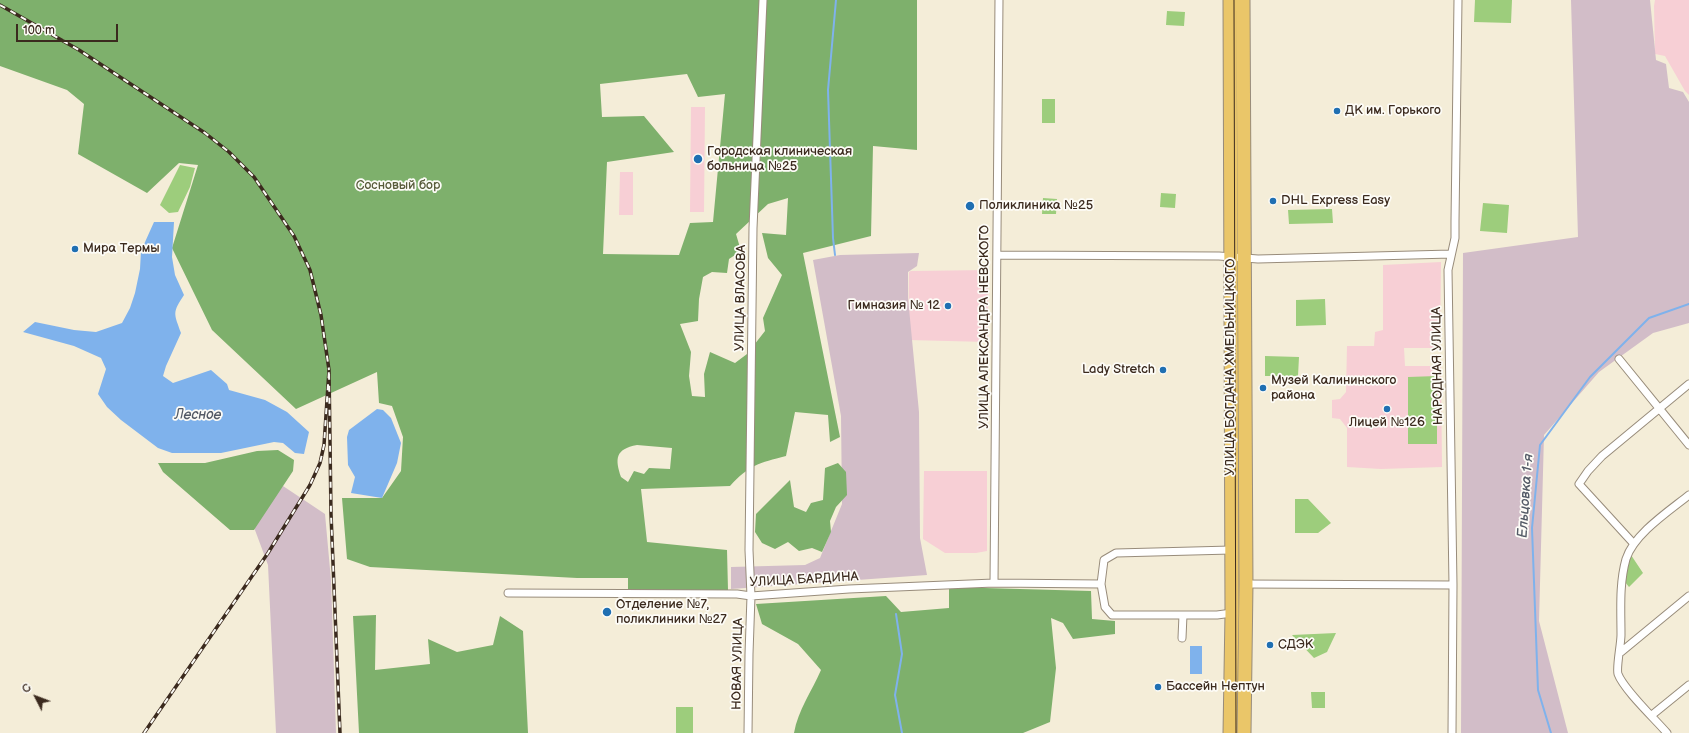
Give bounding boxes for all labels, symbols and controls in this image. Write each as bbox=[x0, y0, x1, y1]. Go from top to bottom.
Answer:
scale bar bbox=[18, 16, 120, 42]
text: 100 m bbox=[23, 23, 55, 38]
place label: ДК им. Горького bbox=[1345, 103, 1441, 119]
marker: ДК им. Горького bbox=[1332, 106, 1342, 116]
place label: Городская клиническая больница №25 bbox=[707, 144, 852, 175]
marker: Городская клиническая больница №25 bbox=[692, 153, 704, 165]
park label: Сосновый бор bbox=[356, 178, 440, 194]
place label: DHL Express Easy bbox=[1281, 193, 1390, 209]
marker: DHL Express Easy bbox=[1268, 196, 1278, 206]
place label: Поликлиника №25 bbox=[979, 198, 1093, 214]
marker: Поликлиника №25 bbox=[964, 200, 976, 212]
street label: УЛИЦА АЛЕКСАНДРА НЕВСКОГО bbox=[977, 225, 993, 429]
place label: Мира Термы bbox=[83, 241, 160, 257]
marker: Мира Термы bbox=[70, 244, 80, 254]
street label: УЛИЦА ВЛАСОВА bbox=[732, 245, 750, 351]
street label: УЛИЦА БОГДАНА ХМЕЛЬНИЦКОГО bbox=[1223, 258, 1239, 476]
place label: Гимназия № 12 bbox=[848, 298, 940, 314]
marker: Гимназия № 12 bbox=[943, 301, 953, 311]
street label: НАРОДНАЯ УЛИЦА bbox=[1429, 307, 1447, 425]
place label: Lady Stretch bbox=[1082, 362, 1155, 378]
marker: Lady Stretch bbox=[1158, 365, 1168, 375]
place label: Музей Калининского района bbox=[1271, 373, 1396, 404]
marker: Музей Калининского района bbox=[1258, 383, 1268, 393]
marker: Лицей №126 bbox=[1382, 404, 1392, 414]
water label: Лесное bbox=[175, 407, 221, 423]
place label: Лицей №126 bbox=[1349, 415, 1425, 431]
water label: Ельцовка 1-я bbox=[1515, 453, 1537, 539]
street label: УЛИЦА БАРДИНА bbox=[749, 569, 859, 591]
place label: Отделение №7, поликлиники №27 bbox=[616, 597, 727, 628]
marker: Отделение №7, поликлиники №27 bbox=[601, 606, 613, 618]
street label: НОВАЯ УЛИЦА bbox=[729, 618, 747, 710]
place label: СДЭК bbox=[1278, 637, 1313, 653]
marker: СДЭК bbox=[1265, 640, 1275, 650]
north arrow bbox=[16, 677, 56, 717]
place label: Бассейн Нептун bbox=[1166, 679, 1265, 695]
text: С bbox=[19, 681, 34, 696]
marker: Бассейн Нептун bbox=[1153, 682, 1163, 692]

